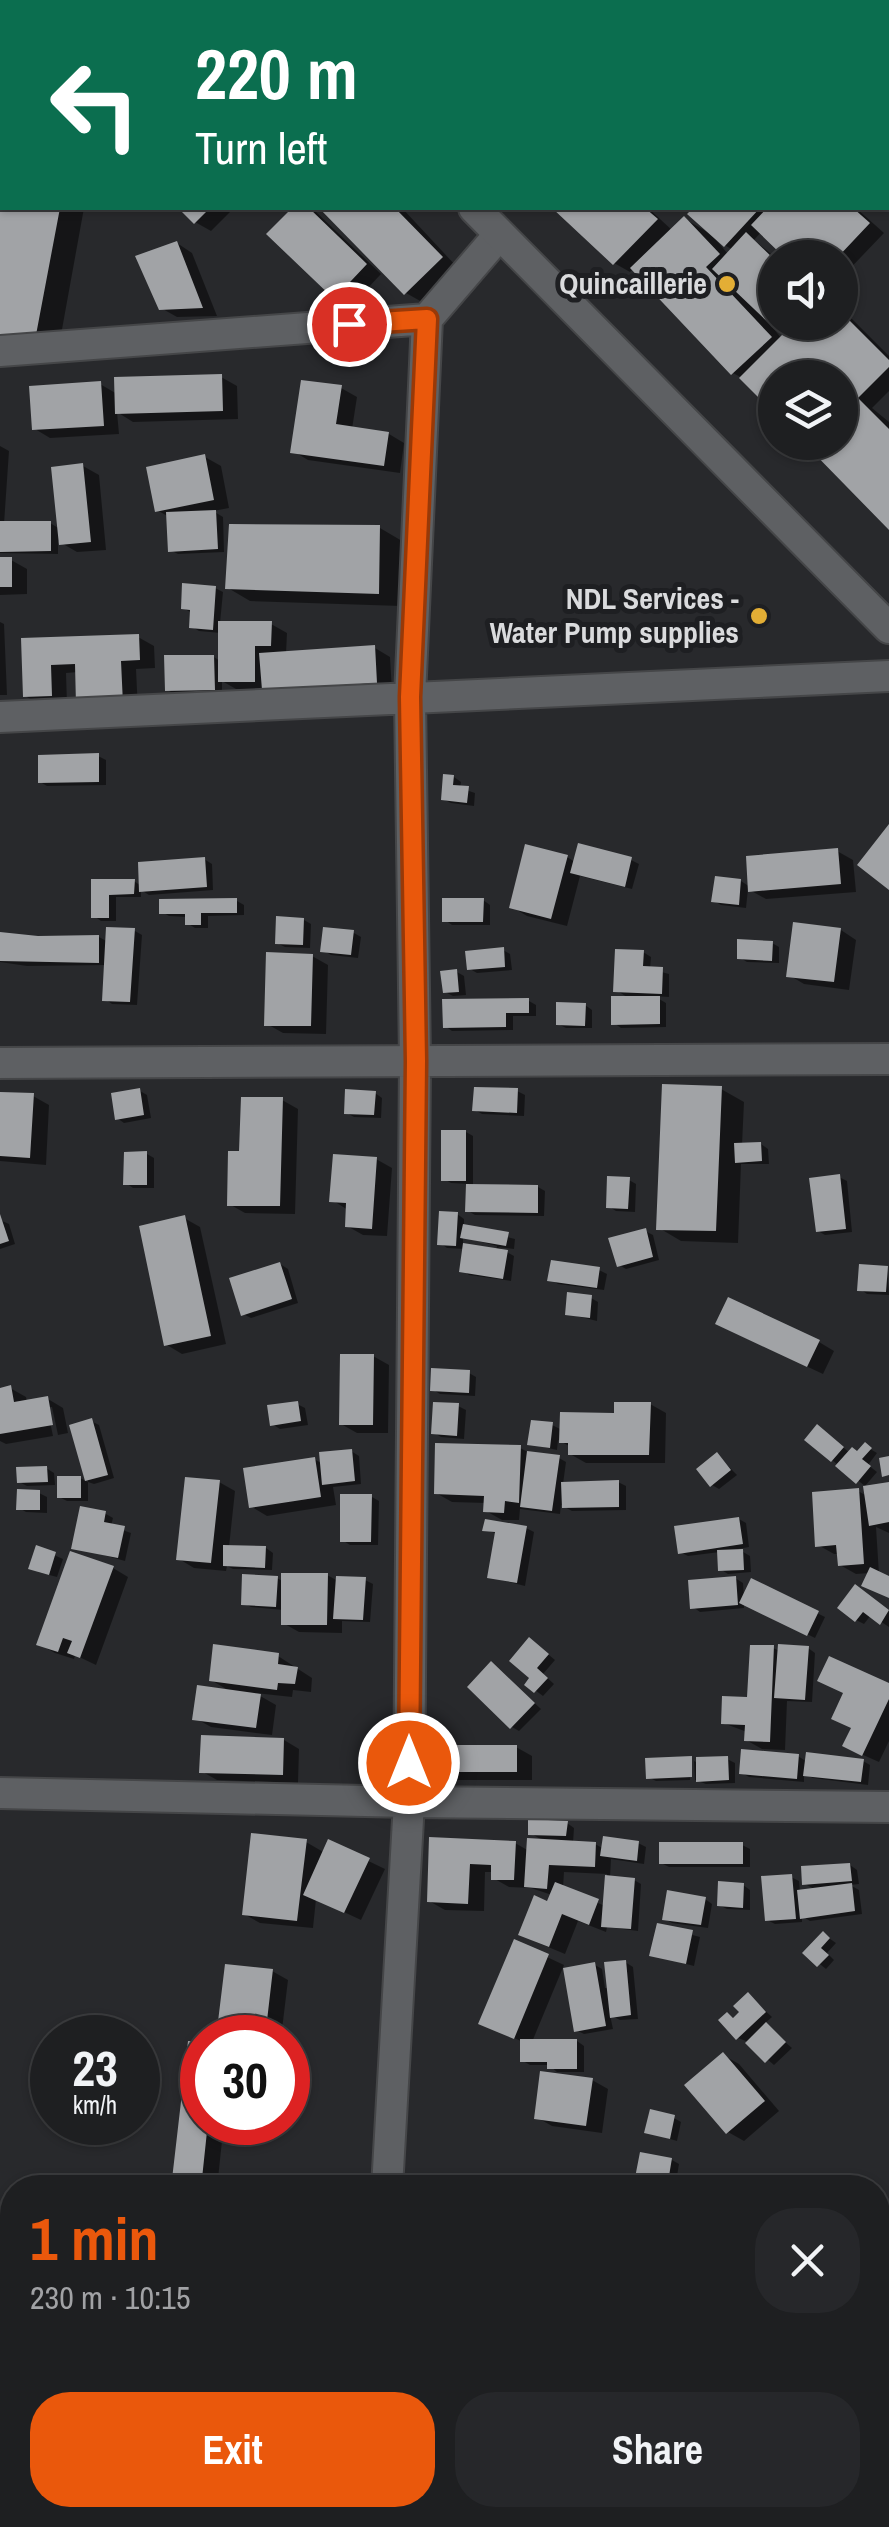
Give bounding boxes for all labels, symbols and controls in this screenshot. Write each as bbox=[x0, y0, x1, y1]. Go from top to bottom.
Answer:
text: 220 m bbox=[195, 27, 358, 121]
icon: left bbox=[30, 40, 160, 170]
text: Turn left bbox=[195, 117, 327, 178]
map controls bbox=[758, 240, 858, 460]
button: sound bbox=[758, 240, 858, 340]
place label: Quincaillerie bbox=[559, 263, 707, 303]
marker: Quincaillerie bbox=[716, 273, 738, 295]
pin bbox=[307, 282, 392, 367]
icon: arrive bbox=[322, 297, 377, 352]
button: layers bbox=[758, 360, 858, 460]
place label: NDL Services - Water Pump supplies bbox=[490, 578, 739, 652]
marker: NDL Services - Water Pump supplies bbox=[748, 605, 770, 627]
position arrow bbox=[357, 1711, 461, 1815]
speed limit sign: 30 bbox=[180, 2015, 310, 2145]
text: 23 bbox=[72, 2034, 118, 2102]
text: km/h bbox=[73, 2088, 117, 2122]
text: 1 min bbox=[30, 2198, 159, 2279]
button: close bbox=[755, 2208, 860, 2313]
text: 230 m · 10:15 bbox=[30, 2276, 190, 2319]
button: Exit bbox=[30, 2392, 435, 2507]
button: Share bbox=[455, 2392, 860, 2507]

